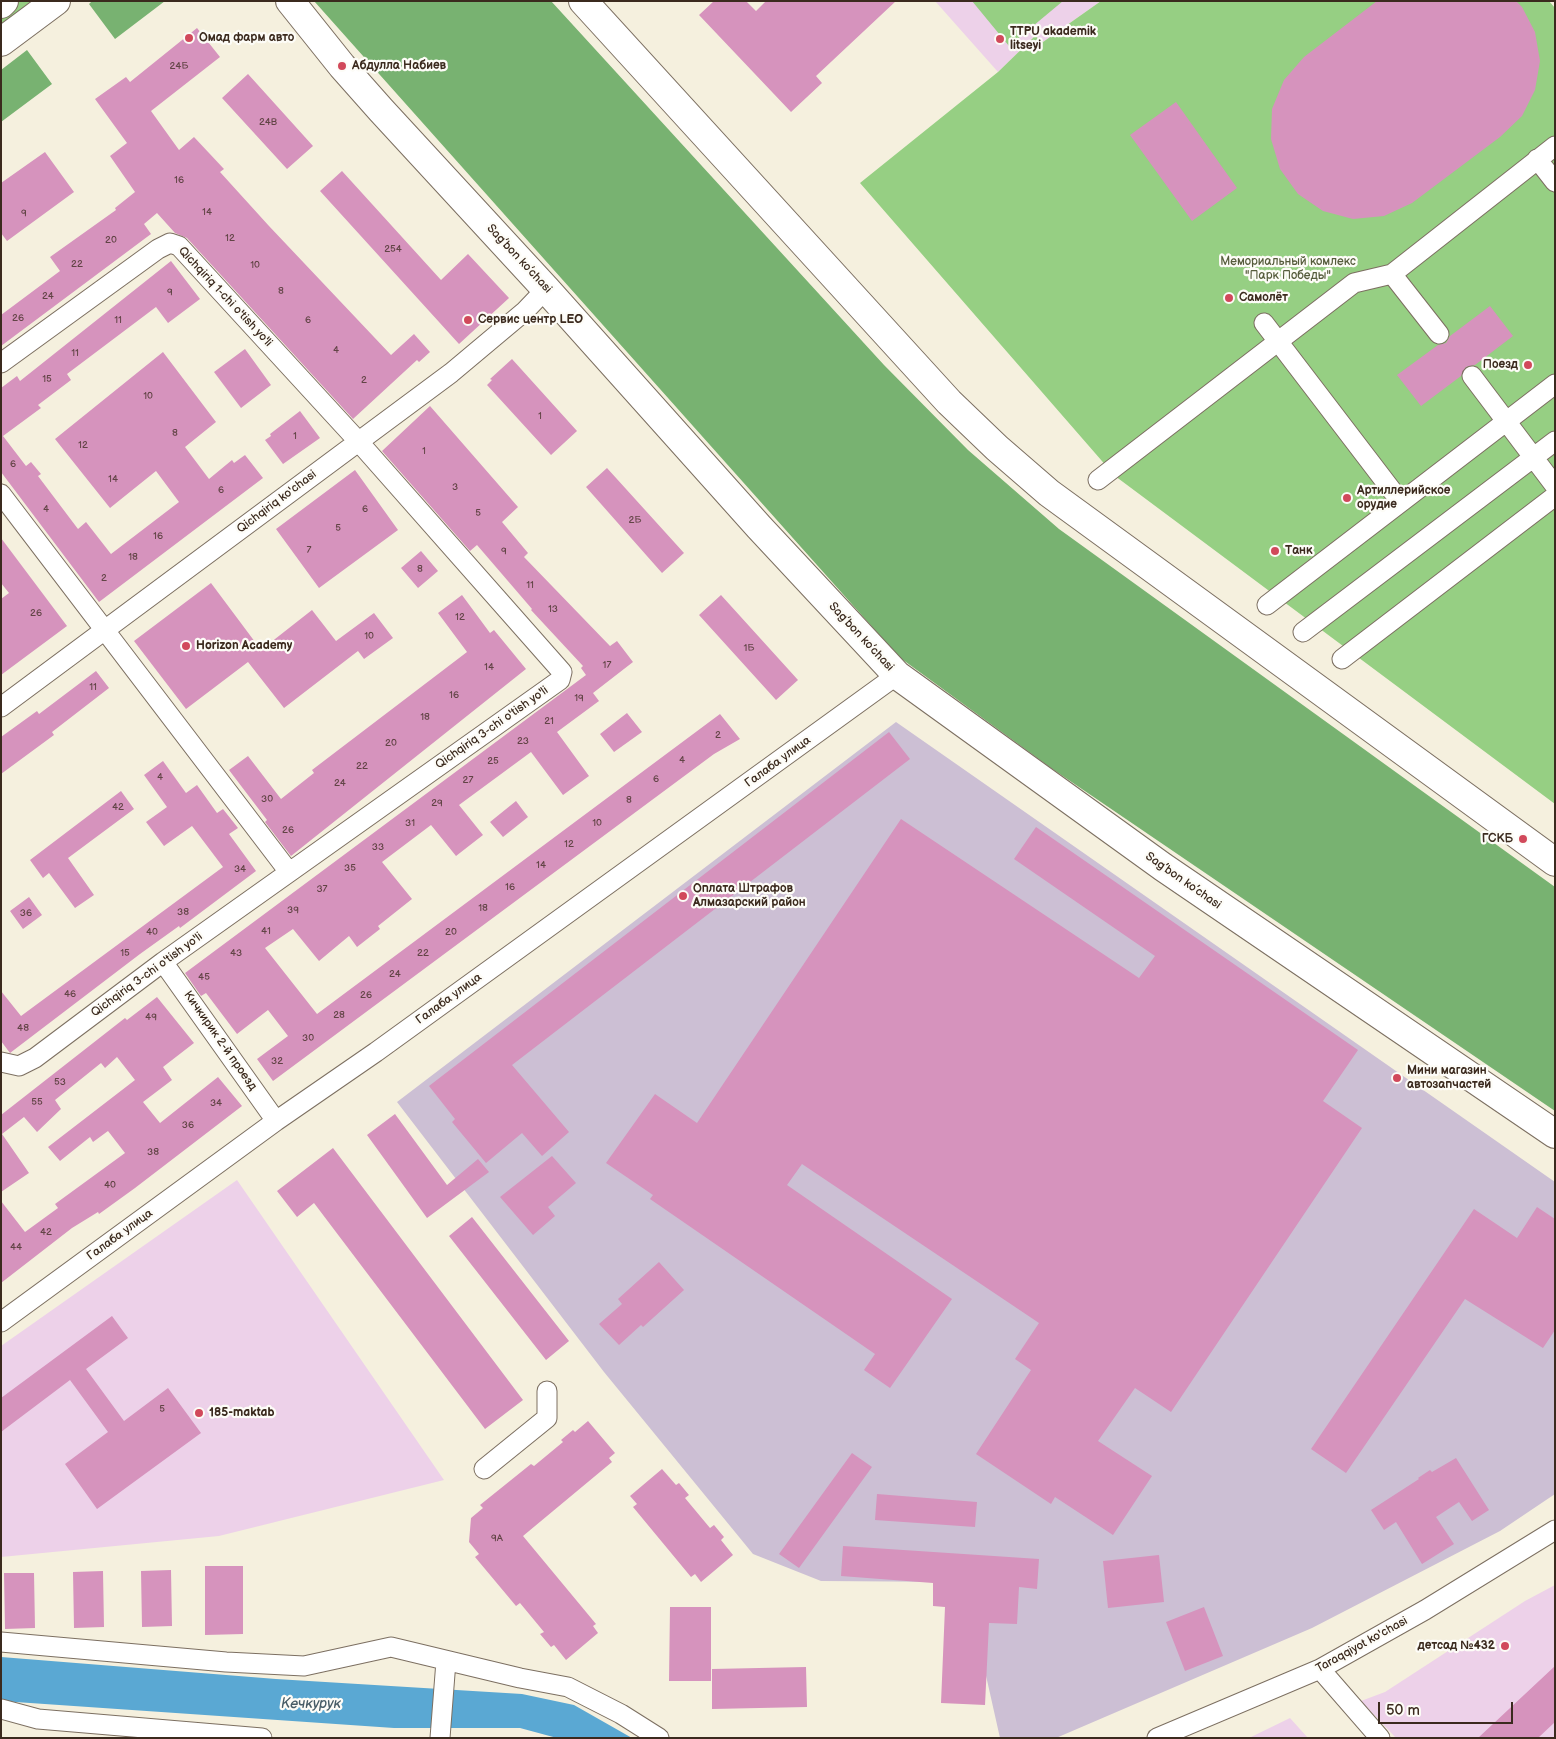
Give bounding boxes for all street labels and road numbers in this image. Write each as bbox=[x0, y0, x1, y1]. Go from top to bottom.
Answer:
street label: Sag’bon ko’chasi bbox=[483, 221, 555, 297]
street label: Qichqiriq 1-chi o'tish yo'li bbox=[175, 244, 275, 350]
street label: Qichqiriq ko'chasi bbox=[234, 467, 320, 537]
street label: Sag’bon ko’chasi bbox=[825, 599, 897, 675]
street label: Qichqiriq 3-chi o'tish yo'li bbox=[433, 684, 551, 772]
street label: Галаба улица bbox=[742, 733, 814, 791]
street label: Sag’bon ko’chasi bbox=[1142, 850, 1224, 912]
street label: Qichqiriq 3-chi o'tish yo'li bbox=[88, 930, 206, 1020]
street label: Галаба улица bbox=[413, 970, 485, 1028]
street label: Кичкирик 2-й проезд bbox=[180, 988, 260, 1094]
street label: Галаба улица bbox=[84, 1206, 156, 1264]
street label: Taraqqiyot ko'chasi bbox=[1314, 1614, 1410, 1676]

